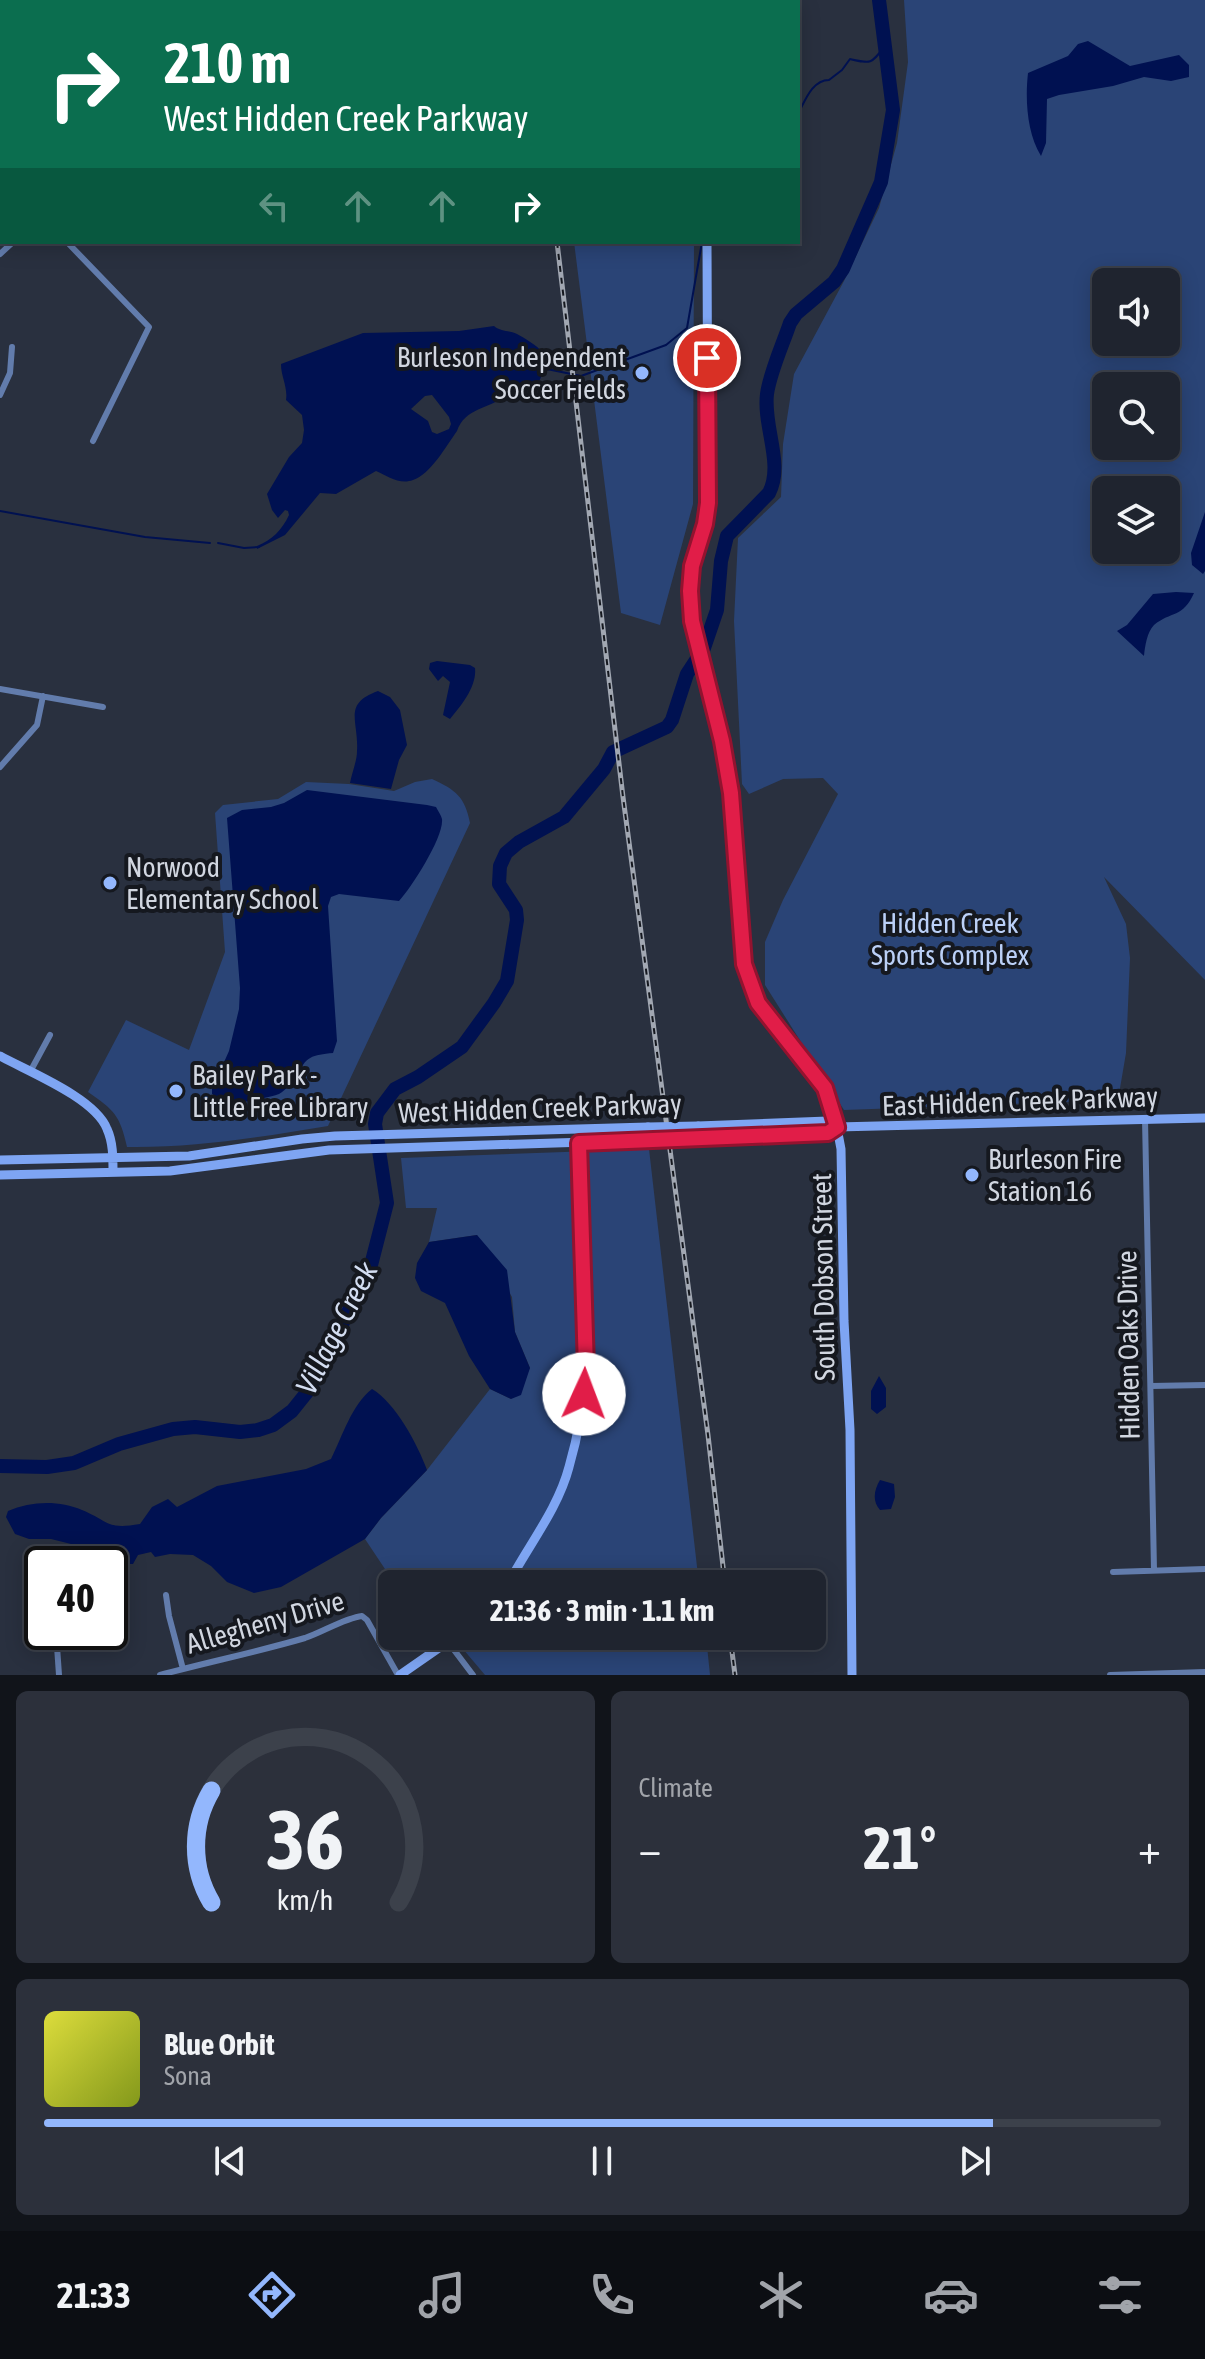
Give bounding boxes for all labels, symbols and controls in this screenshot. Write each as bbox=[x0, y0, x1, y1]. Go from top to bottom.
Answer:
text: 210 m bbox=[164, 31, 291, 95]
icon: right bbox=[32, 32, 136, 136]
text: West Hidden Creek Parkway bbox=[164, 97, 528, 139]
icon: left bbox=[252, 184, 296, 228]
icon: ahead bbox=[336, 184, 380, 228]
icon: ahead bbox=[420, 184, 464, 228]
icon: right bbox=[504, 184, 548, 228]
map controls bbox=[1092, 268, 1180, 564]
button: sound bbox=[1092, 268, 1180, 356]
pin bbox=[673, 324, 741, 392]
icon: arrive bbox=[685, 336, 729, 380]
place label: Burleson Independent Soccer Fields bbox=[397, 341, 626, 405]
marker: Burleson Independent Soccer Fields bbox=[633, 364, 651, 382]
button: search bbox=[1092, 372, 1180, 460]
button: layers bbox=[1092, 476, 1180, 564]
place label: Norwood Elementary School bbox=[126, 851, 319, 915]
marker: Norwood Elementary School bbox=[101, 874, 119, 892]
park label: Hidden Creek Sports Complex bbox=[871, 907, 1029, 971]
place label: Bailey Park - Little Free Library bbox=[192, 1059, 368, 1123]
street label: East Hidden Creek Parkway bbox=[881, 1080, 1159, 1122]
marker: Bailey Park - Little Free Library bbox=[167, 1082, 185, 1100]
street label: West Hidden Creek Parkway bbox=[398, 1087, 682, 1129]
place label: Burleson Fire Station 16 bbox=[988, 1143, 1122, 1207]
marker: Burleson Fire Station 16 bbox=[963, 1166, 981, 1184]
street label: South Dobson Street bbox=[805, 1173, 841, 1381]
street label: Hidden Oaks Drive bbox=[1110, 1250, 1146, 1440]
water label: Village Creek bbox=[288, 1256, 384, 1400]
position arrow bbox=[542, 1352, 626, 1436]
speed limit sign: 40 bbox=[24, 1546, 128, 1650]
street label: Allegheny Drive bbox=[182, 1584, 348, 1660]
text: 21:36 · 3 min · 1.1 km bbox=[490, 1593, 714, 1627]
text: Climate bbox=[639, 1773, 713, 1803]
text: 36 bbox=[266, 1791, 344, 1887]
text: 21° bbox=[863, 1813, 936, 1882]
text: − bbox=[639, 1823, 661, 1873]
text: + bbox=[1138, 1823, 1161, 1873]
text: km/h bbox=[277, 1883, 334, 1916]
text: Blue Orbit bbox=[164, 2027, 275, 2061]
text: Sona bbox=[164, 2061, 212, 2091]
icon: previous bbox=[208, 2139, 252, 2183]
icon: pause bbox=[580, 2139, 624, 2183]
icon: next bbox=[953, 2139, 997, 2183]
icon: directions bbox=[244, 2267, 300, 2323]
icon: music bbox=[414, 2267, 470, 2323]
icon: phone bbox=[584, 2267, 640, 2323]
icon: climate bbox=[753, 2267, 809, 2323]
icon: car bbox=[923, 2267, 979, 2323]
icon: filters bbox=[1092, 2267, 1148, 2323]
text: 21:33 bbox=[57, 2274, 131, 2316]

